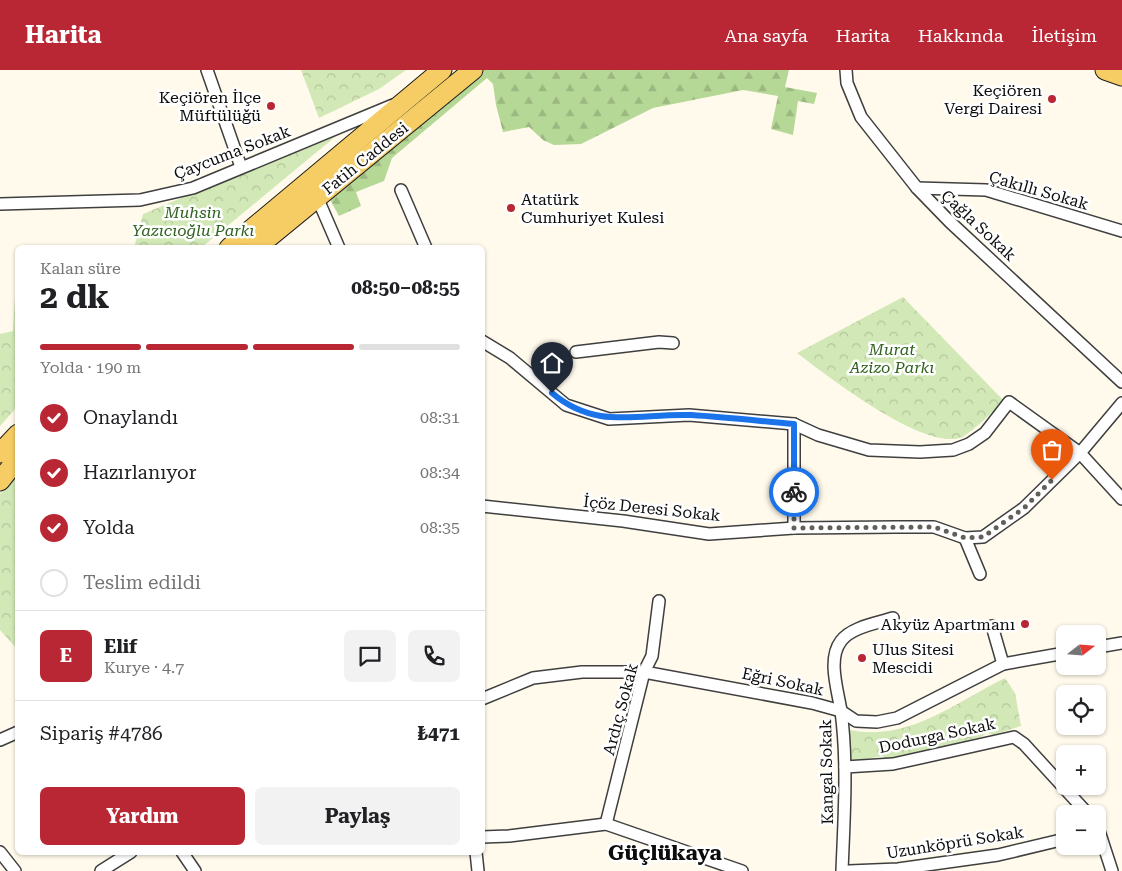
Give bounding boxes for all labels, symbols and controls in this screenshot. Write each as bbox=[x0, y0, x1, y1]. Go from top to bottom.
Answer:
text: Harita bbox=[25, 21, 102, 49]
text: Ana sayfa bbox=[724, 25, 808, 46]
text: Harita bbox=[836, 25, 890, 46]
text: Hakkında bbox=[918, 25, 1004, 46]
text: İletişim bbox=[1032, 25, 1097, 46]
place label: Keçiören Vergi Dairesi bbox=[944, 81, 1042, 118]
place label: Keçiören İlçe Müftülüğü bbox=[159, 88, 261, 125]
marker: Keçiören Vergi Dairesi bbox=[1046, 93, 1058, 105]
marker: Keçiören İlçe Müftülüğü bbox=[265, 100, 277, 112]
street label: Fatih Caddesi bbox=[319, 118, 412, 199]
street label: Çaycuma Sokak bbox=[171, 121, 293, 183]
street label: Çakıllı Sokak bbox=[987, 167, 1091, 214]
street label: Çağla Sokak bbox=[937, 186, 1020, 265]
place label: Atatürk Cumhuriyet Kulesi bbox=[521, 190, 664, 227]
marker: Atatürk Cumhuriyet Kulesi bbox=[505, 202, 517, 214]
park label: Muhsin Yazıcıoğlu Parkı bbox=[132, 203, 254, 240]
text: Kalan süre bbox=[40, 259, 121, 278]
text: 08:50–08:55 bbox=[351, 276, 460, 299]
text: 2 dk bbox=[40, 278, 109, 316]
park label: Murat Azizo Parkı bbox=[849, 340, 934, 377]
pin bbox=[531, 342, 573, 393]
icon: home bbox=[538, 349, 566, 377]
text: Yolda · 190 m bbox=[40, 358, 141, 377]
icon: check bbox=[40, 404, 68, 432]
text: Onaylandı bbox=[83, 406, 178, 429]
text: 08:31 bbox=[420, 408, 460, 427]
pin bbox=[1031, 429, 1073, 480]
icon: bag bbox=[1038, 436, 1066, 464]
icon: check bbox=[40, 459, 68, 487]
text: Hazırlanıyor bbox=[83, 461, 197, 484]
text: 08:34 bbox=[420, 463, 460, 482]
courier bbox=[769, 467, 819, 517]
icon: bike bbox=[780, 478, 808, 506]
street label: İçöz Deresi Sokak bbox=[582, 492, 721, 525]
icon: check bbox=[40, 514, 68, 542]
text: Yolda bbox=[83, 516, 135, 539]
text: 08:35 bbox=[420, 518, 460, 537]
text: Teslim edildi bbox=[83, 571, 201, 594]
place label: Akyüz Apartmanı bbox=[881, 615, 1015, 634]
marker: Akyüz Apartmanı bbox=[1019, 618, 1031, 630]
north arrow bbox=[1056, 625, 1106, 675]
map controls bbox=[1056, 625, 1106, 855]
button: chat bbox=[344, 630, 396, 682]
button: phone bbox=[408, 630, 460, 682]
text: Elif bbox=[104, 635, 137, 658]
place label: Ulus Sitesi Mescidi bbox=[872, 640, 954, 677]
text: E bbox=[60, 644, 72, 667]
marker: Ulus Sitesi Mescidi bbox=[856, 652, 868, 664]
text: Kurye · 4.7 bbox=[104, 658, 184, 677]
street label: Ardıç Sokak bbox=[599, 661, 642, 757]
street label: Eğri Sokak bbox=[740, 664, 826, 699]
button: locate bbox=[1056, 685, 1106, 735]
street label: Dodurga Sokak bbox=[877, 714, 997, 757]
street label: Kangal Sokak bbox=[816, 719, 837, 825]
text: Sipariş #4786 bbox=[40, 722, 163, 745]
text: ₺471 bbox=[417, 722, 460, 745]
button: + bbox=[1056, 745, 1106, 795]
button: Yardım bbox=[40, 787, 245, 845]
button: Paylaş bbox=[255, 787, 460, 845]
button: − bbox=[1056, 805, 1106, 855]
street label: Uzunköprü Sokak bbox=[885, 822, 1025, 863]
district label: Güçlükaya bbox=[608, 841, 723, 865]

